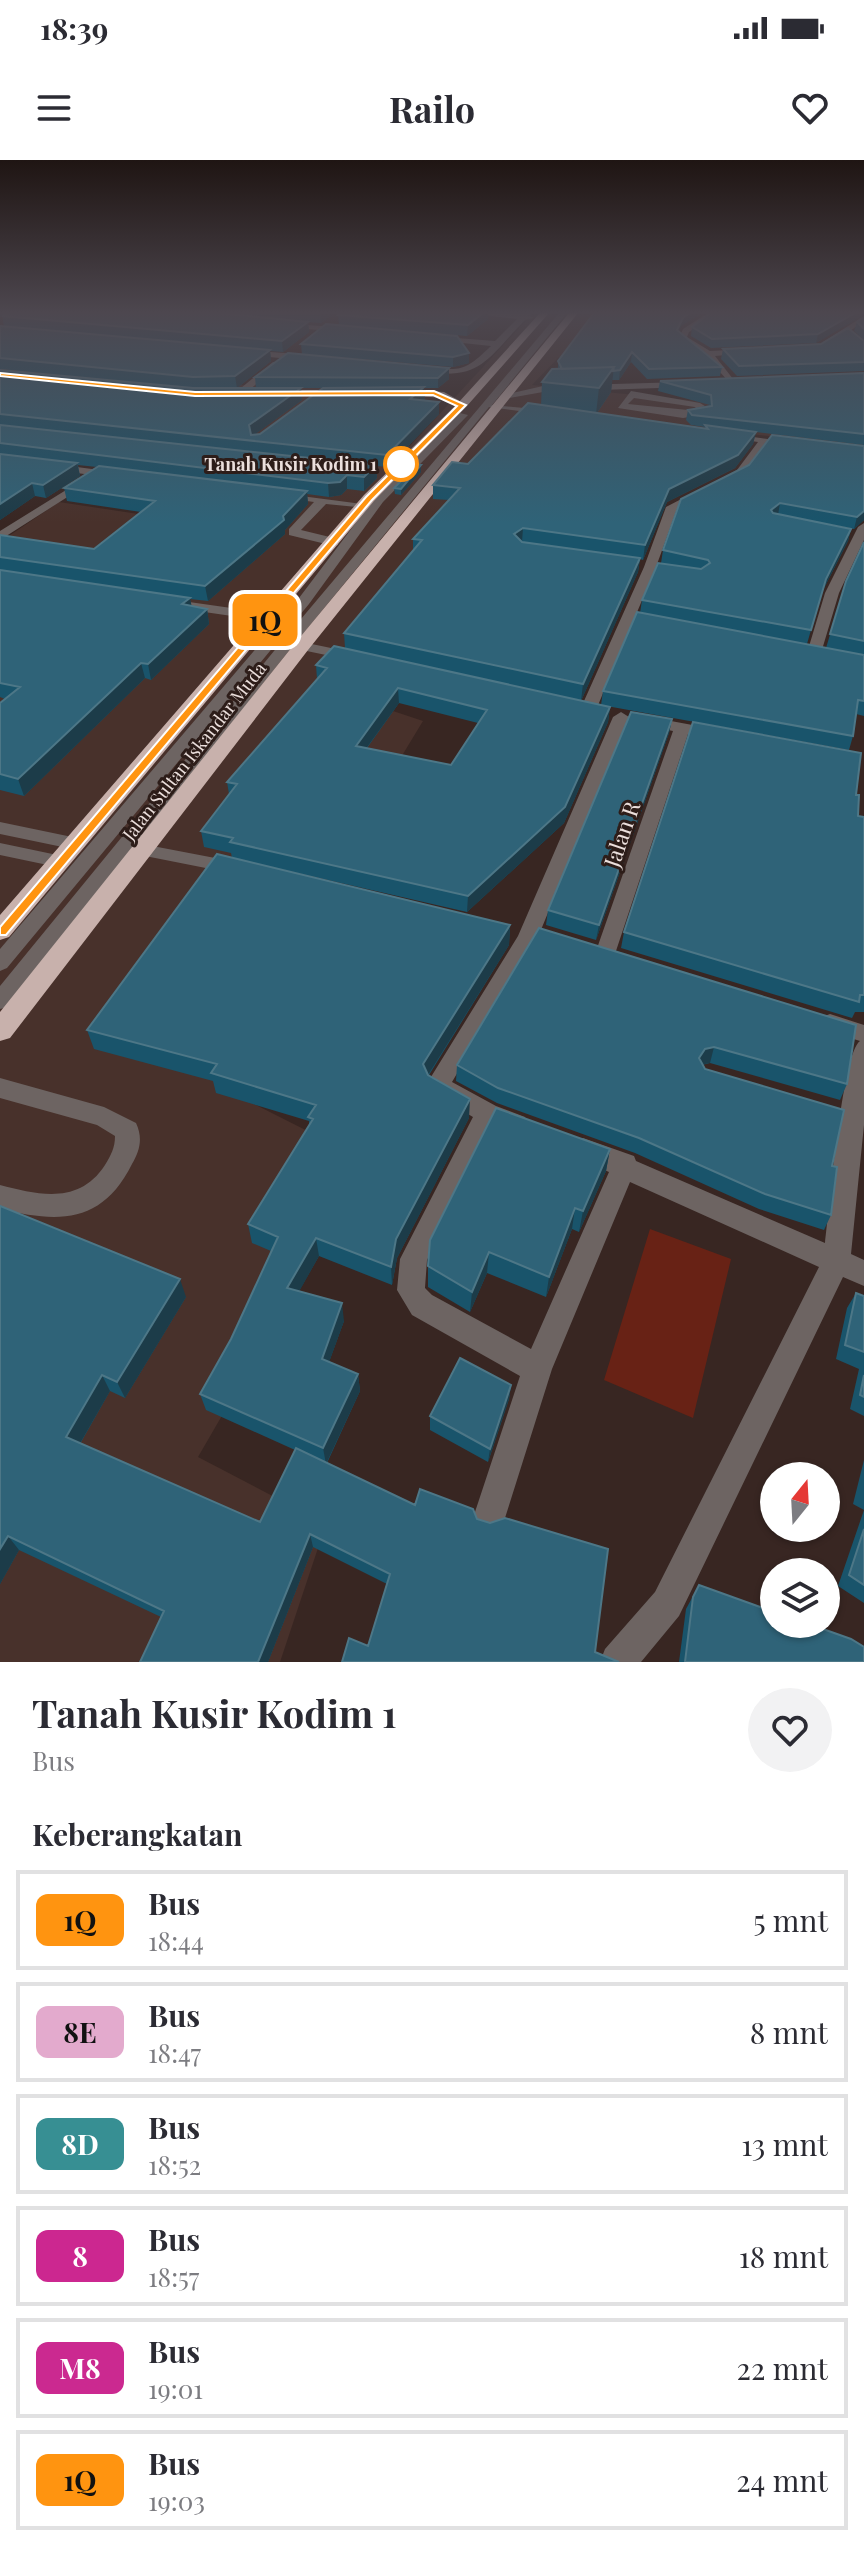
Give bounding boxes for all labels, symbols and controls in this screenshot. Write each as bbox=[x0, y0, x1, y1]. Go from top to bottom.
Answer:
text: 18:39 bbox=[40, 8, 108, 48]
text: Railo bbox=[389, 84, 475, 132]
icon: menu bbox=[32, 86, 76, 130]
icon: heart bbox=[788, 86, 832, 130]
marker: Tanah Kusir Kodim 1 bbox=[384, 447, 418, 481]
place label: Tanah Kusir Kodim 1 bbox=[204, 452, 377, 476]
line badge: 1Q bbox=[229, 594, 301, 646]
text: 1Q bbox=[249, 601, 281, 638]
street label: Jalan Sultan Iskandar Muda bbox=[116, 657, 271, 846]
street label: Jalan R bbox=[595, 796, 646, 872]
north arrow bbox=[760, 1462, 840, 1542]
map controls bbox=[760, 1462, 840, 1638]
button: layers bbox=[760, 1558, 840, 1638]
text: Tanah Kusir Kodim 1 bbox=[32, 1687, 397, 1738]
button: heart bbox=[748, 1688, 832, 1772]
text: Bus bbox=[32, 1743, 75, 1778]
text: Keberangkatan bbox=[32, 1814, 242, 1854]
text: Bus bbox=[148, 1883, 200, 1923]
text: 5 mnt bbox=[753, 1900, 828, 1940]
text: 1Q bbox=[64, 1901, 96, 1938]
text: 18:44 bbox=[148, 1923, 204, 1958]
text: Bus bbox=[148, 1995, 200, 2035]
text: 8 mnt bbox=[750, 2012, 828, 2052]
text: 8E bbox=[63, 2013, 97, 2050]
text: 18:47 bbox=[148, 2035, 201, 2070]
text: Bus bbox=[148, 2107, 200, 2147]
text: 13 mnt bbox=[741, 2124, 828, 2164]
text: 8D bbox=[61, 2125, 99, 2162]
text: 18:52 bbox=[148, 2147, 201, 2182]
text: Bus bbox=[148, 2219, 200, 2259]
text: 18 mnt bbox=[739, 2236, 828, 2276]
text: 8 bbox=[72, 2237, 88, 2274]
text: 18:57 bbox=[148, 2259, 199, 2294]
text: Bus bbox=[148, 2331, 200, 2371]
text: 22 mnt bbox=[737, 2348, 828, 2388]
text: M8 bbox=[59, 2349, 101, 2386]
text: 19:01 bbox=[148, 2371, 203, 2406]
text: Bus bbox=[148, 2443, 200, 2483]
text: 24 mnt bbox=[736, 2460, 828, 2500]
text: 1Q bbox=[64, 2461, 96, 2498]
text: 19:03 bbox=[148, 2483, 205, 2518]

